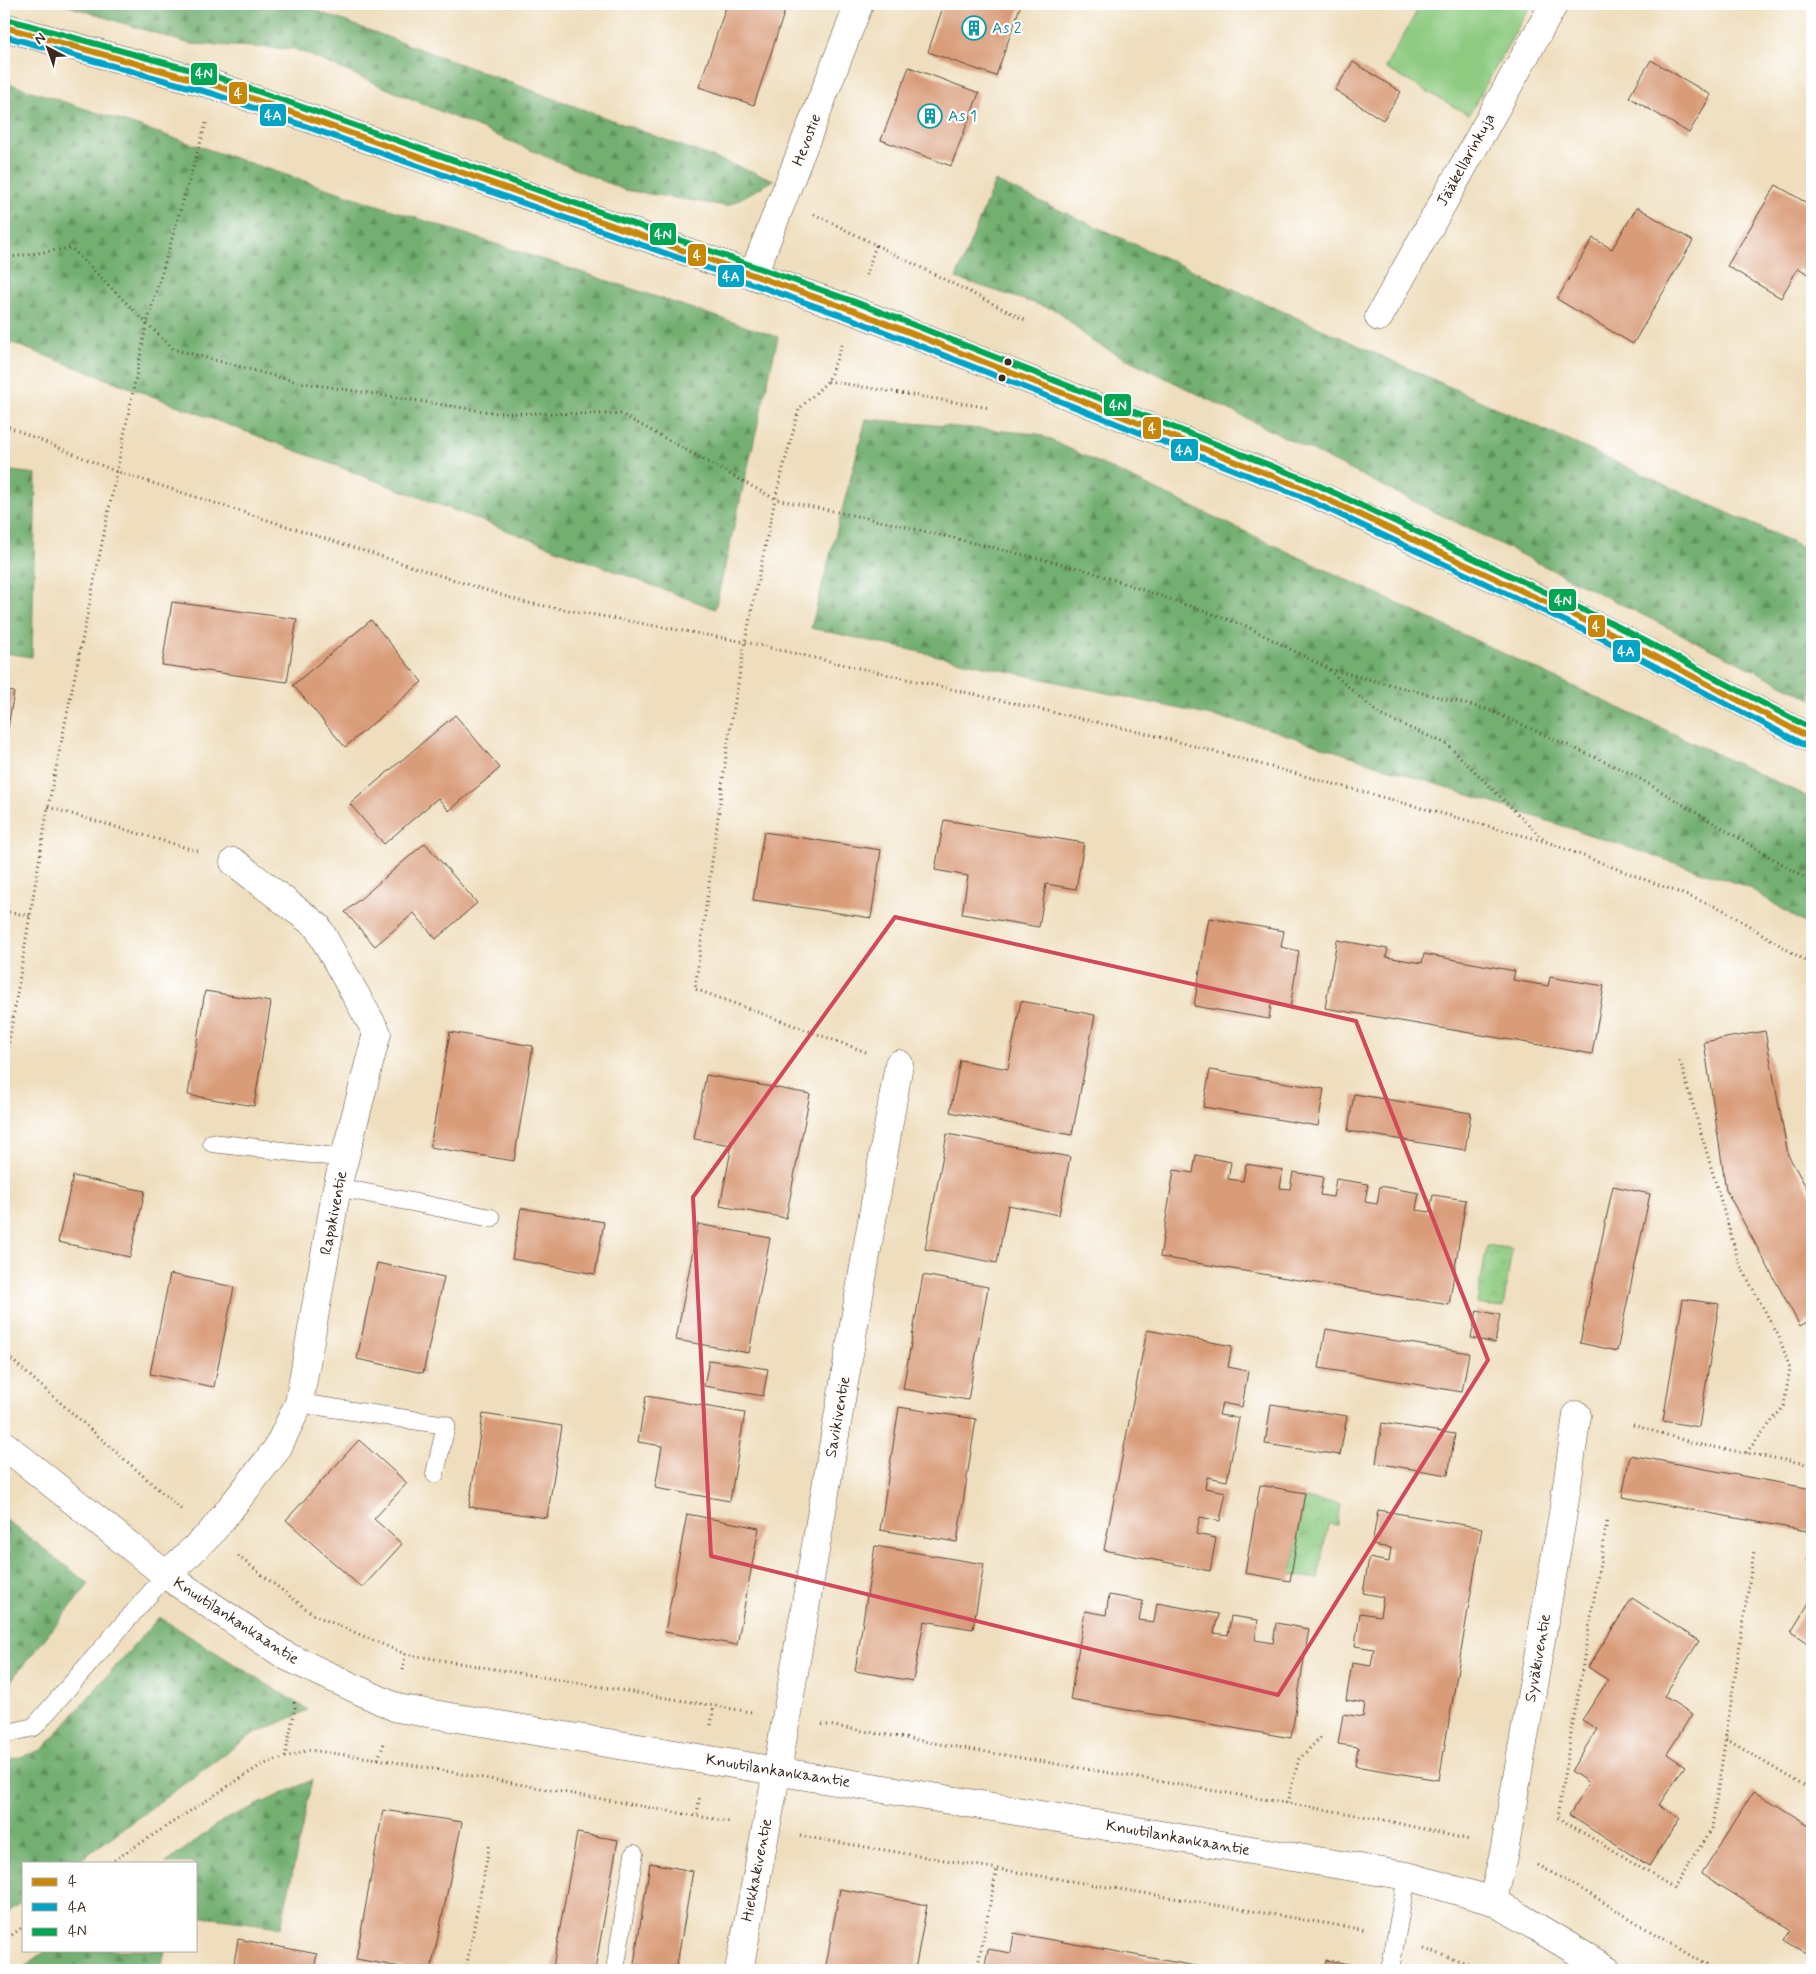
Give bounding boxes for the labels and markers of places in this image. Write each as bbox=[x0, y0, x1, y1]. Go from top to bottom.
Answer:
building icon: As 2 bbox=[961, 15, 987, 41]
place label: As 2 bbox=[992, 18, 1022, 39]
building icon: As 1 bbox=[917, 103, 943, 129]
place label: As 1 bbox=[948, 106, 977, 127]
unlabelled marker bbox=[1003, 357, 1013, 367]
unlabelled marker bbox=[997, 373, 1007, 383]

